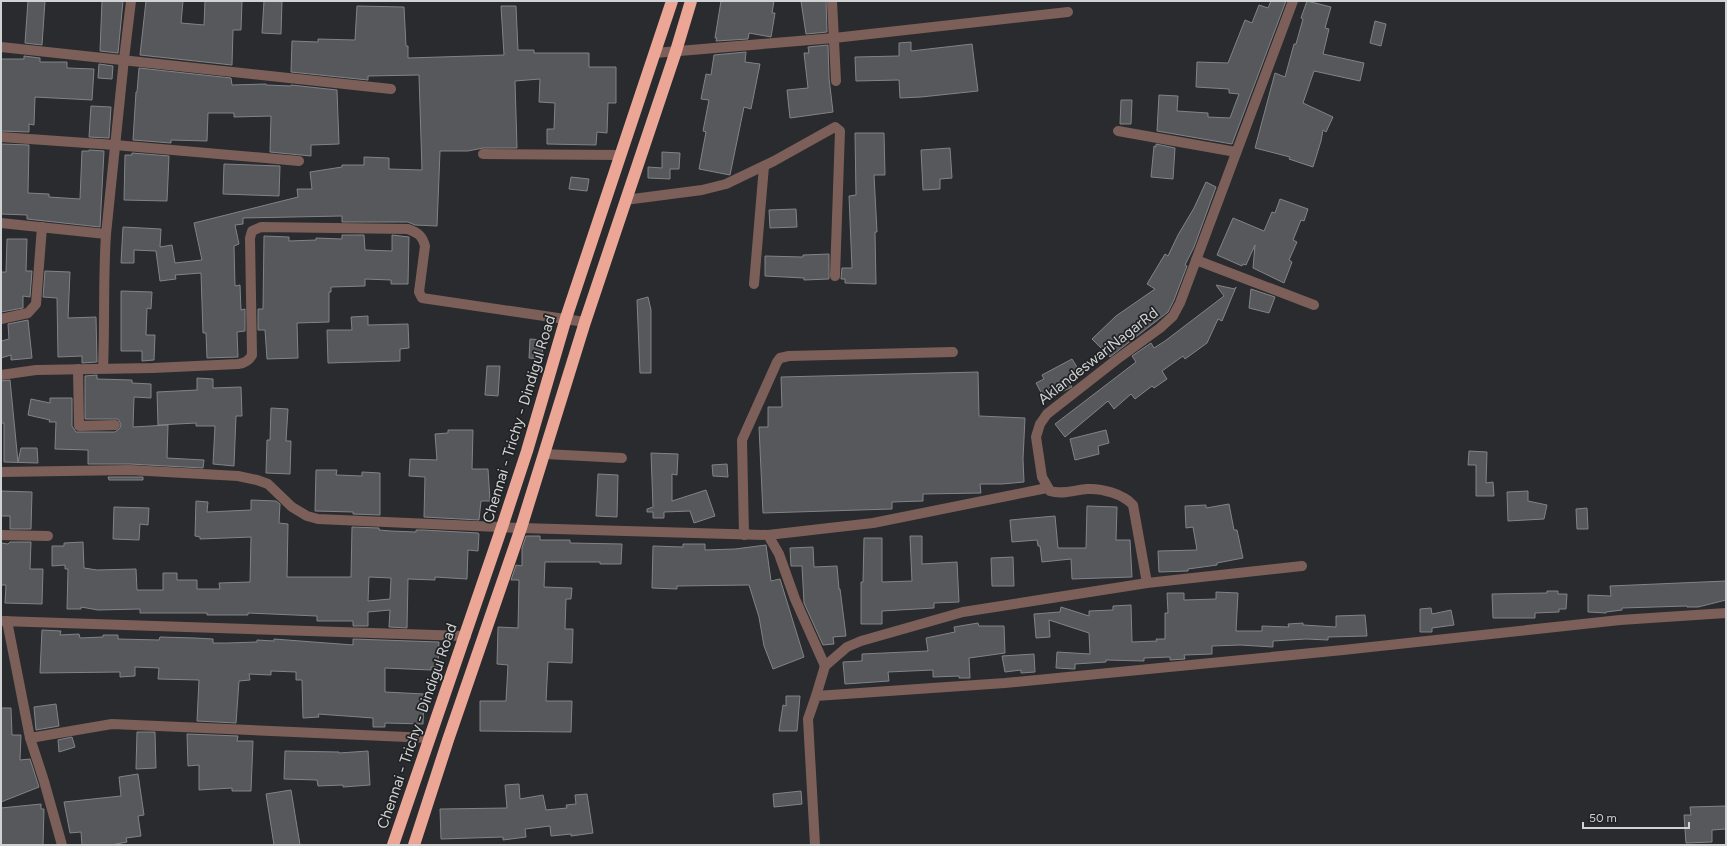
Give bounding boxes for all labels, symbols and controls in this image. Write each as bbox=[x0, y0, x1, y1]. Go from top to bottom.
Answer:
street label: AklandeswariNagarRd bbox=[1034, 304, 1162, 408]
street label: Chennai - Trichy - Dindigul Road bbox=[479, 313, 559, 525]
street label: Chennai - Trichy - Dindigul Road bbox=[373, 621, 461, 831]
scale bar bbox=[1583, 804, 1689, 830]
text: 50 m bbox=[1589, 811, 1617, 825]

